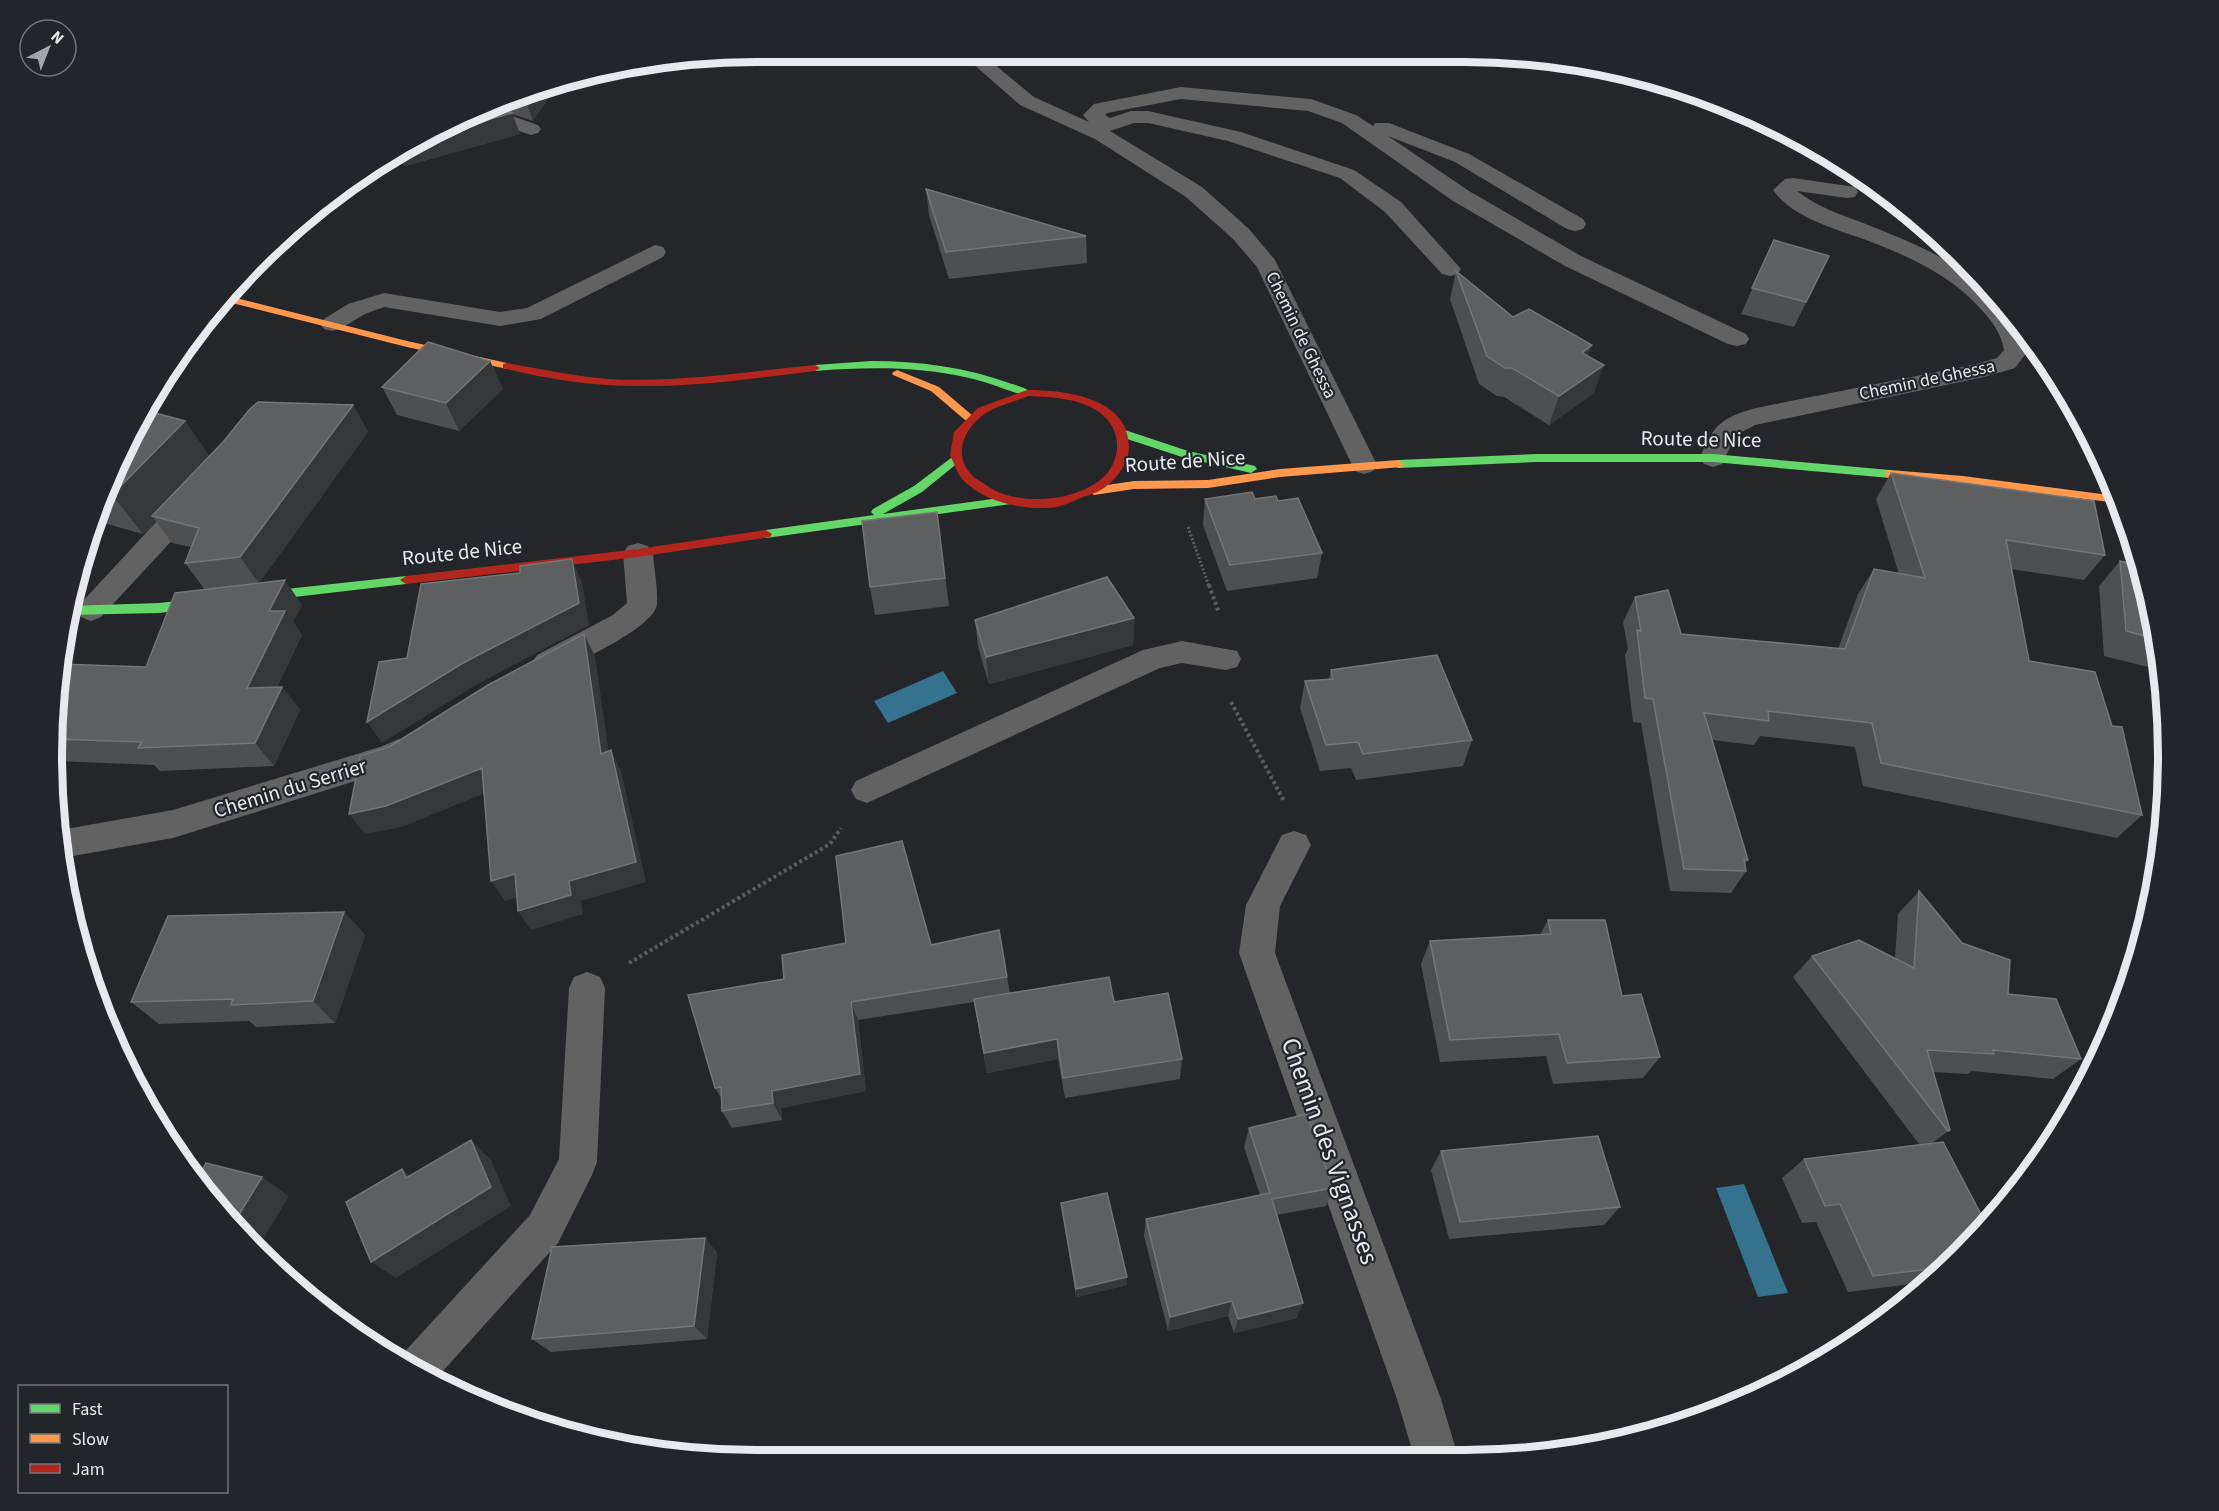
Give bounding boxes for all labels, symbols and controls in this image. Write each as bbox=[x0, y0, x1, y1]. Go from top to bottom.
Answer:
north arrow bbox=[18, 18, 78, 78]
text: N bbox=[46, 26, 69, 49]
street label: Chemin de Ghessa bbox=[1259, 267, 1343, 403]
street label: Chemin de Ghessa bbox=[1857, 353, 1997, 407]
street label: Route de Nice bbox=[1640, 423, 1762, 455]
street label: Route de Nice bbox=[1124, 442, 1246, 480]
street label: Route de Nice bbox=[400, 531, 524, 573]
street label: Chemin du Serrier bbox=[210, 750, 371, 826]
street label: Chemin des Vignasses bbox=[1272, 1033, 1388, 1269]
legend bbox=[18, 1385, 228, 1493]
text: Fast bbox=[72, 1397, 103, 1422]
text: Slow bbox=[72, 1427, 109, 1452]
text: Jam bbox=[72, 1457, 105, 1482]

